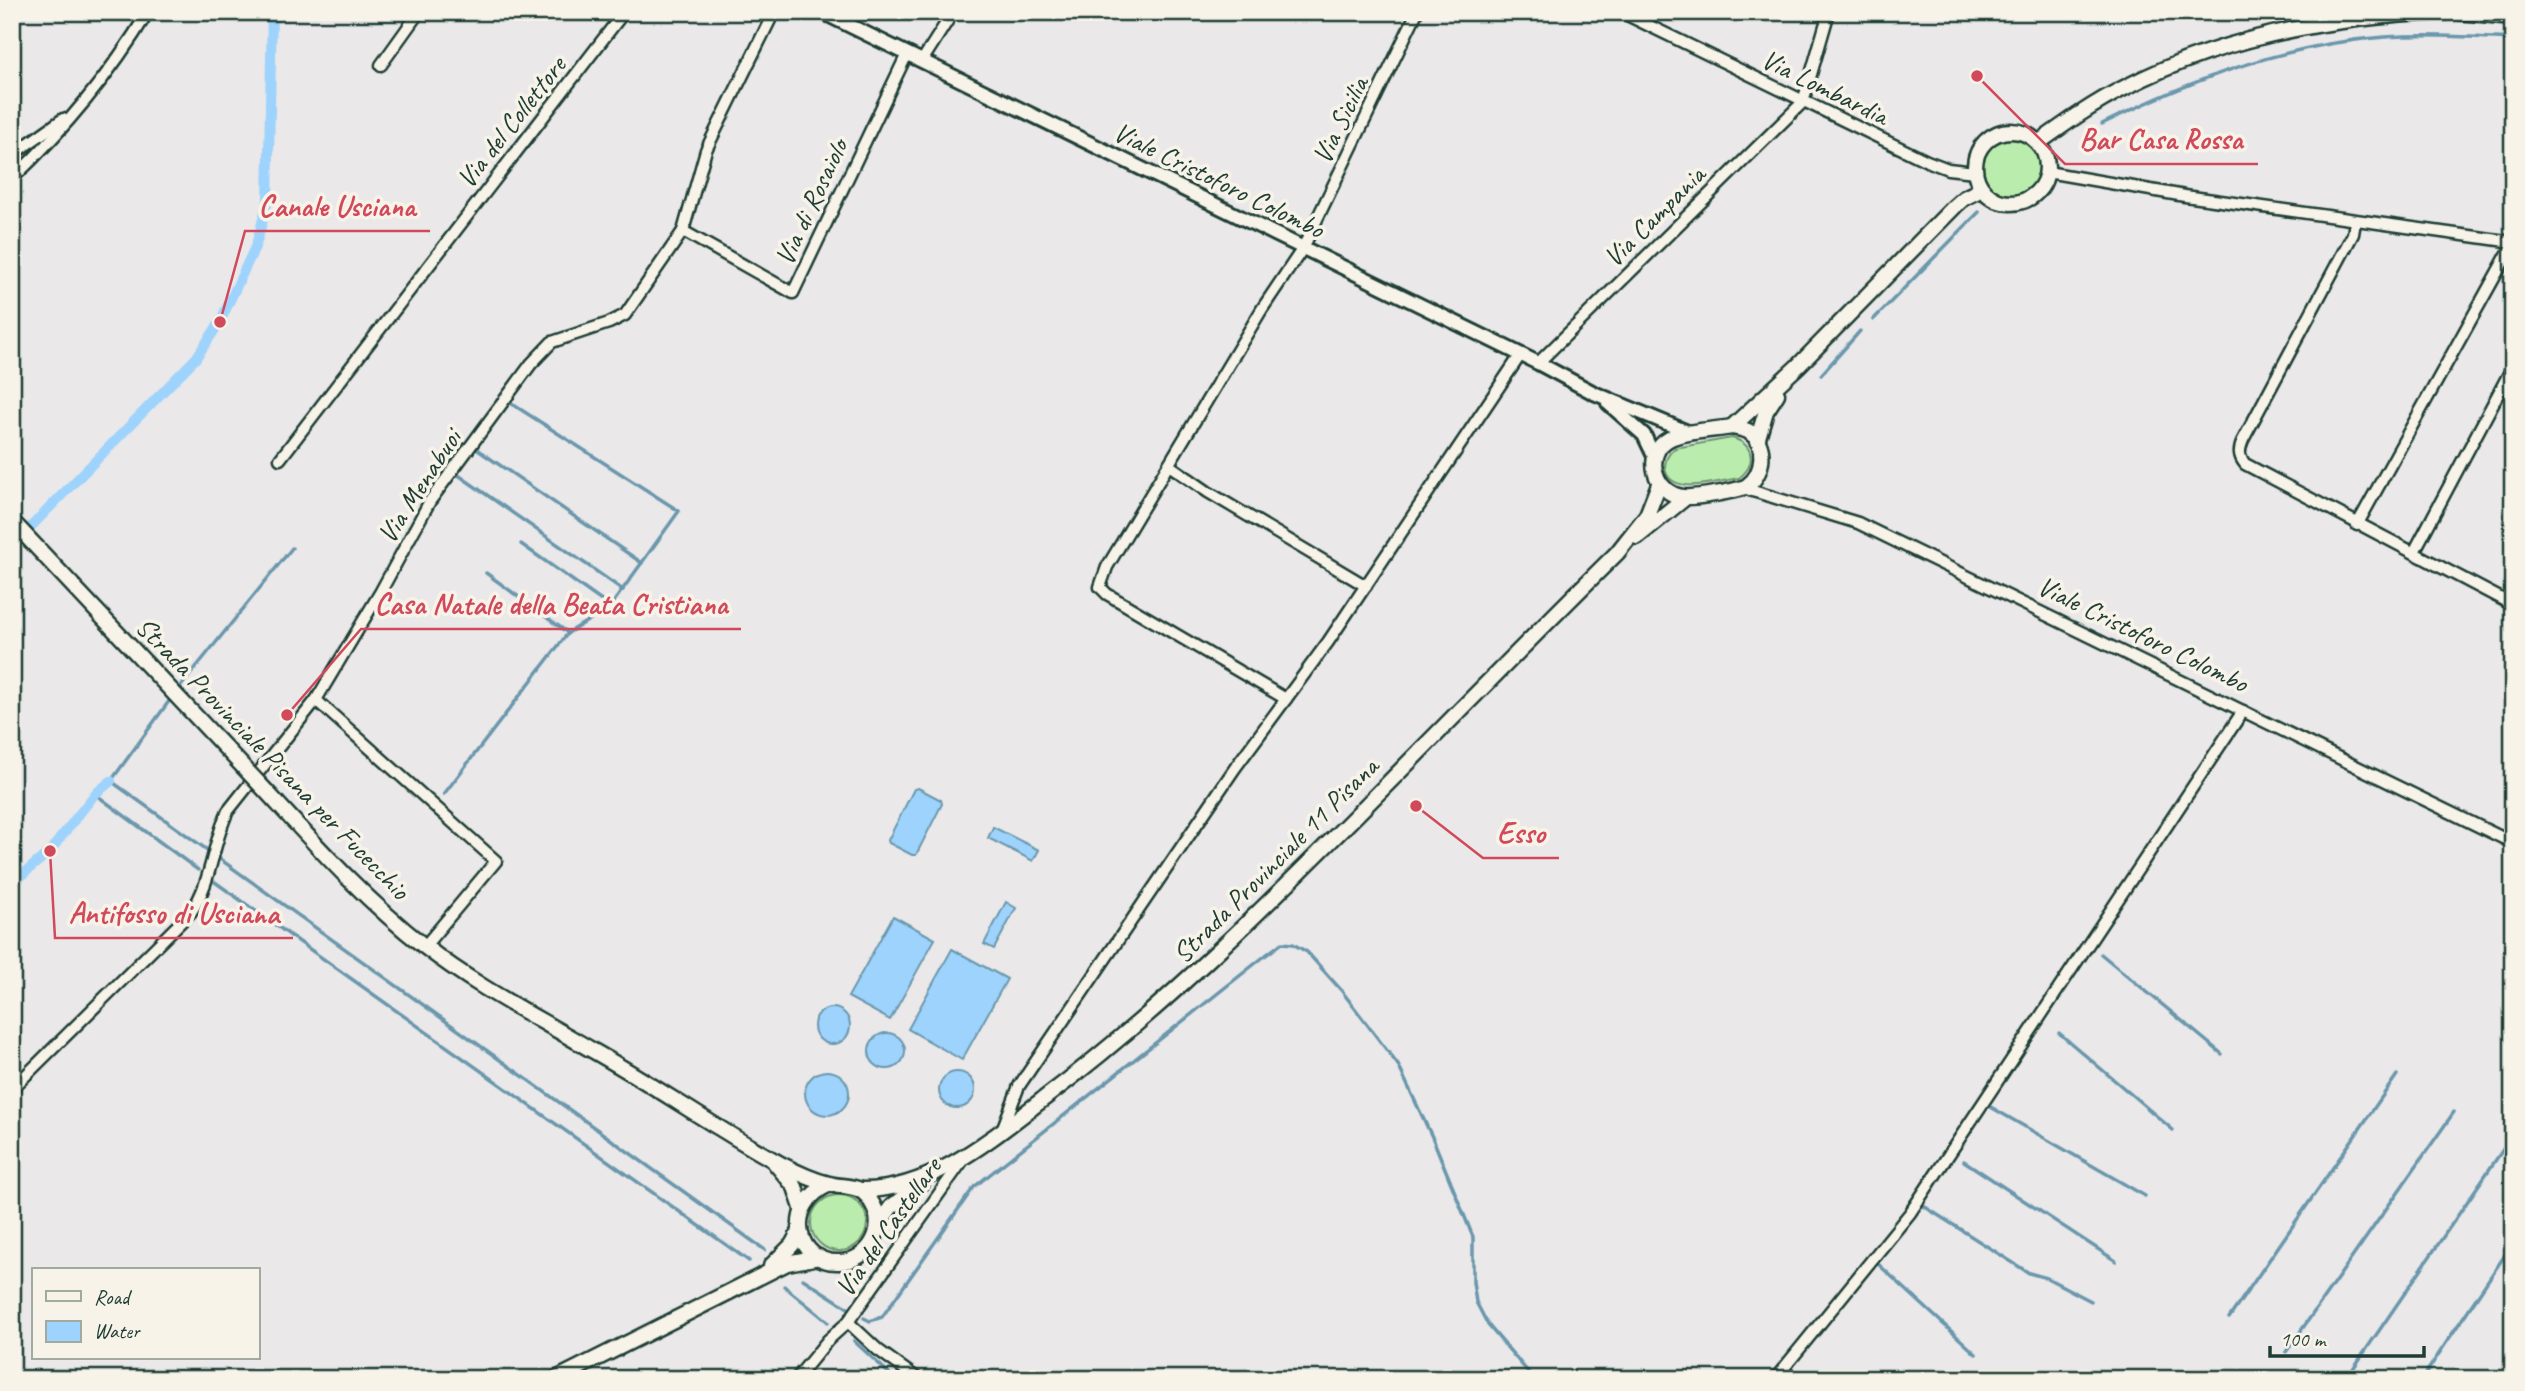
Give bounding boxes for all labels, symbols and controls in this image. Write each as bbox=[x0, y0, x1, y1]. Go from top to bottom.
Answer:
street label: Via Lombardia bbox=[1756, 41, 1896, 134]
street label: Via del Collettore bbox=[449, 48, 575, 195]
street label: Via Sicilia bbox=[1304, 69, 1377, 169]
callout: Bar Casa Rossa bbox=[2065, 113, 2258, 164]
street label: Viale Cristoforo Colombo bbox=[1108, 114, 1332, 247]
text: Bar Casa Rossa bbox=[2079, 120, 2245, 158]
street label: Via di Rosaiolo bbox=[767, 131, 857, 271]
street label: Via Campania bbox=[1596, 156, 1714, 274]
callout: Canale Usciana bbox=[245, 180, 430, 231]
text: Canale Usciana bbox=[259, 187, 418, 225]
street label: Via Menabuoi bbox=[369, 419, 471, 550]
street label: Viale Cristoforo Colombo bbox=[2032, 568, 2256, 701]
callout: Casa Natale della Beata Cristiana bbox=[361, 578, 741, 629]
text: Casa Natale della Beata Cristiana bbox=[375, 585, 730, 623]
street label: Strada Provinciale Pisana per Fucecchio bbox=[129, 609, 419, 908]
street label: Strada Provinciale 11 Pisana bbox=[1165, 748, 1387, 970]
callout: Esso bbox=[1483, 807, 1559, 858]
text: Esso bbox=[1497, 814, 1547, 852]
callout: Antifosso di Usciana bbox=[55, 887, 293, 938]
text: Antifosso di Usciana bbox=[69, 894, 282, 932]
street label: Via del Castellare bbox=[827, 1149, 950, 1303]
legend bbox=[32, 1268, 259, 1360]
text: Road bbox=[94, 1284, 133, 1310]
scale bar bbox=[2270, 1314, 2424, 1358]
text: Water bbox=[94, 1318, 141, 1344]
text: 100 m bbox=[2280, 1326, 2327, 1352]

